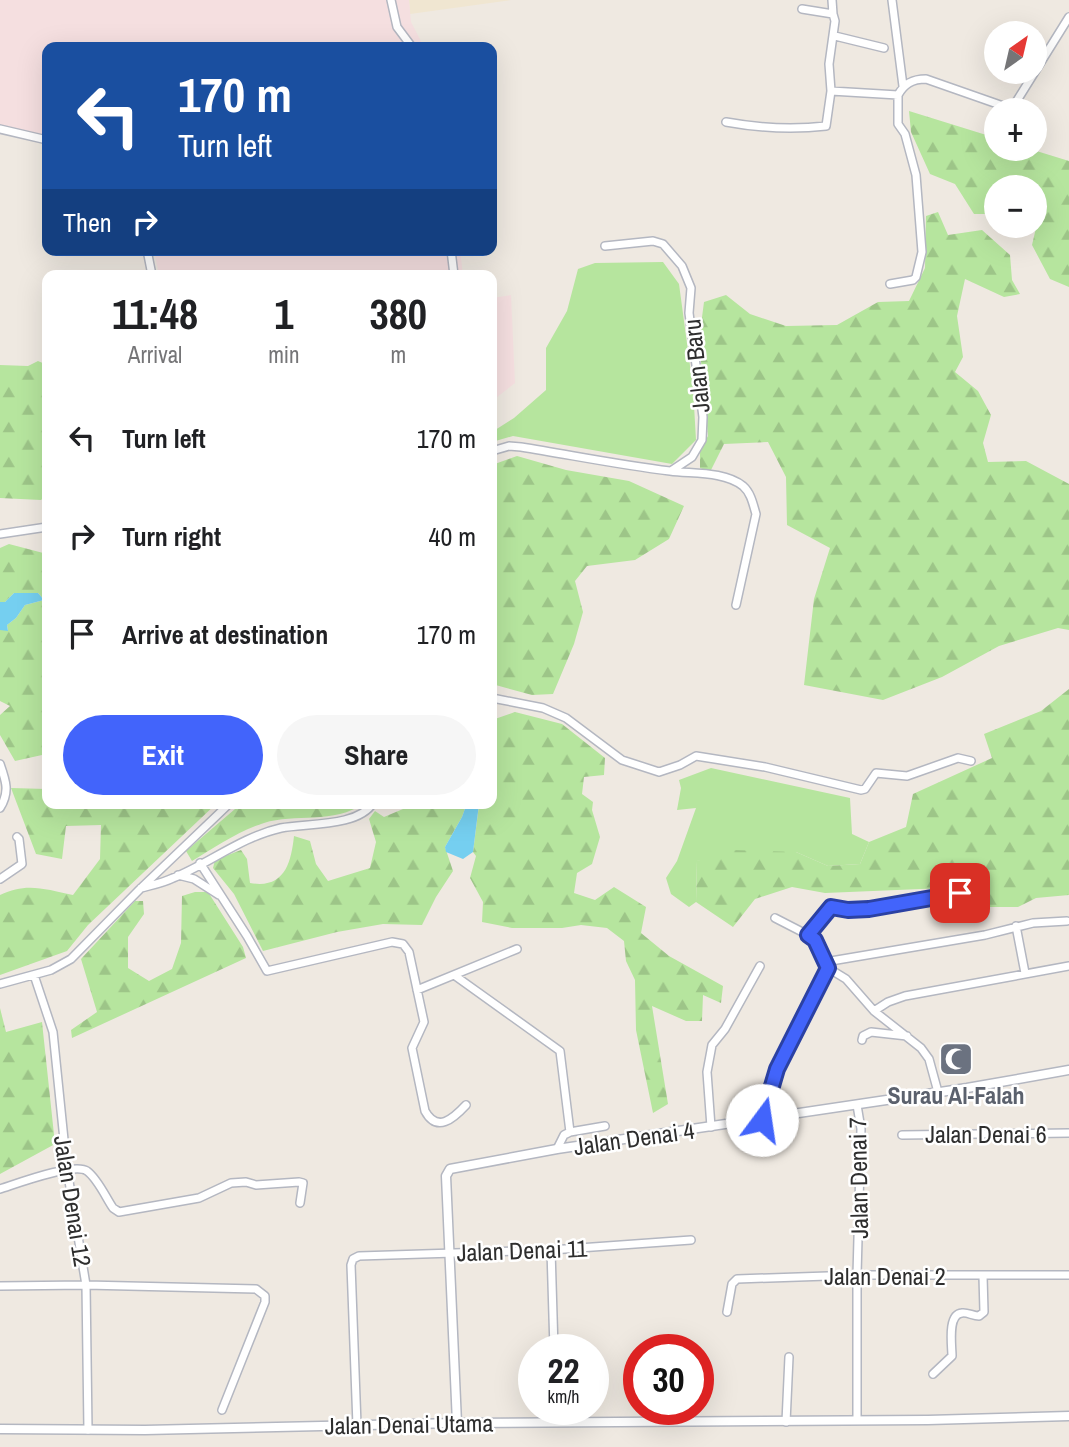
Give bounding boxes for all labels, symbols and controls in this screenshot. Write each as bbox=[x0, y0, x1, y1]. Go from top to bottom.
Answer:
north arrow bbox=[984, 21, 1046, 84]
map controls bbox=[984, 21, 1047, 238]
text: 170 m bbox=[178, 61, 292, 127]
icon: left bbox=[63, 70, 154, 161]
button: + bbox=[984, 98, 1047, 161]
text: Turn left bbox=[178, 124, 272, 167]
button: − bbox=[984, 175, 1047, 238]
icon: right bbox=[126, 203, 164, 241]
text: Then bbox=[63, 205, 112, 240]
text: 11:48 bbox=[112, 286, 198, 342]
text: 1 bbox=[274, 286, 293, 342]
text: 380 bbox=[370, 286, 427, 342]
street label: Jalan Baru bbox=[675, 318, 717, 414]
text: Arrival bbox=[128, 339, 182, 370]
text: min bbox=[268, 339, 300, 370]
text: m bbox=[390, 339, 406, 370]
icon: left bbox=[63, 419, 101, 457]
text: Turn left bbox=[122, 421, 206, 456]
text: 170 m bbox=[417, 421, 476, 456]
icon: right bbox=[63, 517, 101, 555]
text: Turn right bbox=[122, 519, 221, 554]
text: 40 m bbox=[429, 519, 476, 554]
icon: arrive bbox=[63, 615, 101, 653]
text: Arrive at destination bbox=[122, 617, 328, 652]
text: 170 m bbox=[417, 617, 476, 652]
button: Exit bbox=[63, 715, 263, 795]
button: Share bbox=[277, 715, 476, 795]
pin bbox=[930, 863, 990, 923]
icon: arrive bbox=[941, 874, 979, 912]
mosque icon: Surau Al-Falah bbox=[937, 1040, 975, 1078]
place label: Surau Al-Falah bbox=[887, 1079, 1025, 1111]
position arrow bbox=[725, 1083, 799, 1157]
street label: Jalan Denai 4 bbox=[572, 1114, 696, 1162]
street label: Jalan Denai 7 bbox=[841, 1117, 875, 1239]
street label: Jalan Denai 6 bbox=[925, 1118, 1047, 1150]
street label: Jalan Denai 12 bbox=[47, 1133, 99, 1269]
street label: Jalan Denai 11 bbox=[456, 1232, 588, 1268]
street label: Jalan Denai 2 bbox=[824, 1260, 946, 1292]
speed limit sign: 30 bbox=[623, 1334, 714, 1425]
text: 22 bbox=[548, 1347, 579, 1394]
text: km/h bbox=[548, 1384, 580, 1409]
street label: Jalan Denai Utama bbox=[324, 1407, 494, 1441]

